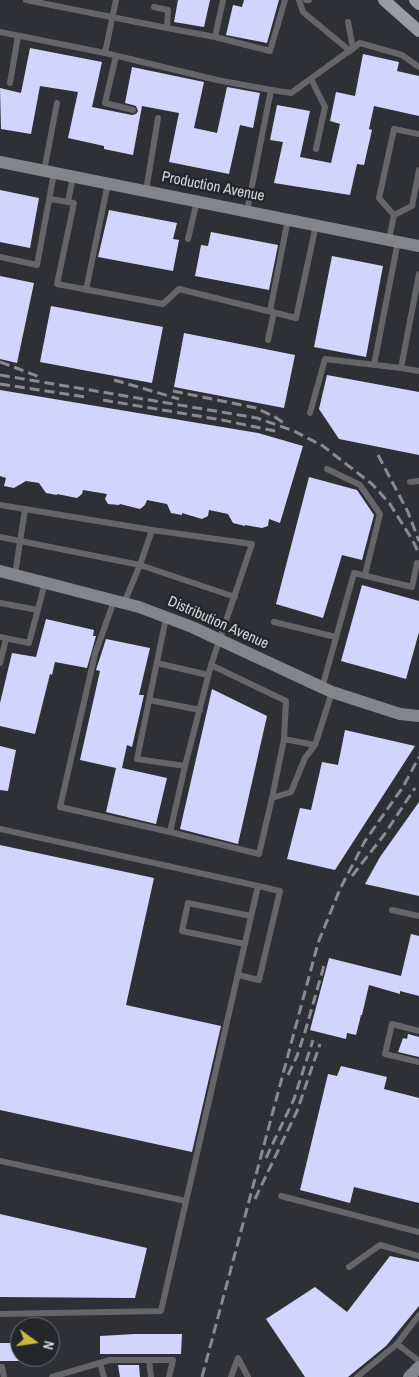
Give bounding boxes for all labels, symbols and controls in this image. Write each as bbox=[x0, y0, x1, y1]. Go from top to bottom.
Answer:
street label: Production Avenue bbox=[160, 168, 266, 206]
street label: Distribution Avenue bbox=[165, 593, 271, 653]
north arrow bbox=[10, 1317, 60, 1367]
text: N bbox=[39, 1339, 58, 1352]

